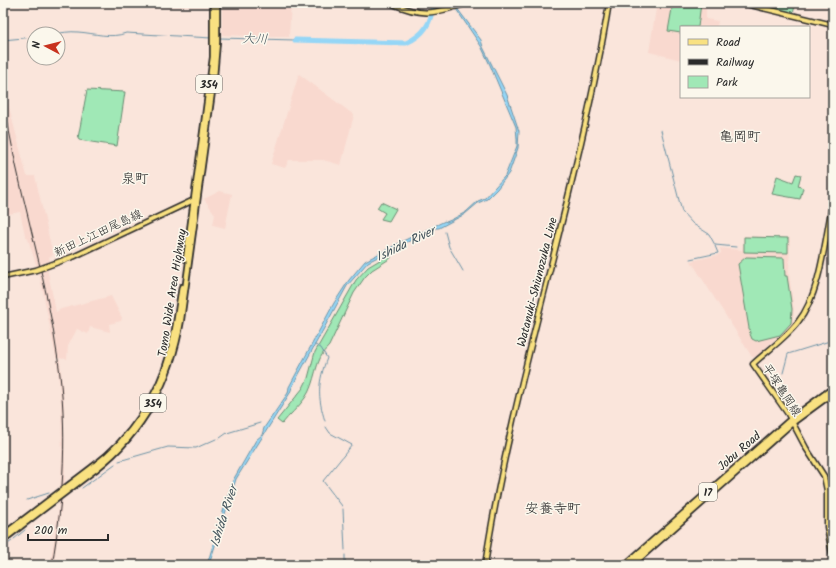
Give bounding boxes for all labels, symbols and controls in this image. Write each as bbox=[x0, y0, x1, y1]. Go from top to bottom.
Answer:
north arrow bbox=[26, 26, 66, 66]
legend bbox=[680, 26, 810, 98]
water label: 大川 bbox=[242, 29, 268, 50]
text: Road bbox=[716, 33, 741, 52]
text: N bbox=[28, 40, 46, 49]
text: Railway bbox=[716, 53, 754, 72]
text: Park bbox=[716, 73, 738, 92]
road number: 354 bbox=[196, 75, 222, 93]
district label: 亀岡町 bbox=[719, 126, 761, 148]
district label: 泉町 bbox=[121, 168, 149, 190]
street label: 新田上江田尾島線 bbox=[51, 205, 146, 262]
street label: Watanuki-Shiunozuka Line bbox=[512, 215, 563, 349]
water label: Ishida River bbox=[372, 220, 441, 268]
street label: Tomo Wide Area Highway bbox=[153, 227, 192, 359]
street label: 平塚亀岡線 bbox=[757, 360, 806, 421]
road number: 354 bbox=[140, 394, 166, 412]
street label: Jobu Road bbox=[713, 426, 766, 476]
water label: Ishida River bbox=[205, 480, 245, 550]
road number: 17 bbox=[699, 483, 717, 501]
district label: 安養寺町 bbox=[525, 498, 581, 520]
scale bar bbox=[28, 516, 108, 542]
text: 200 m bbox=[34, 521, 68, 540]

